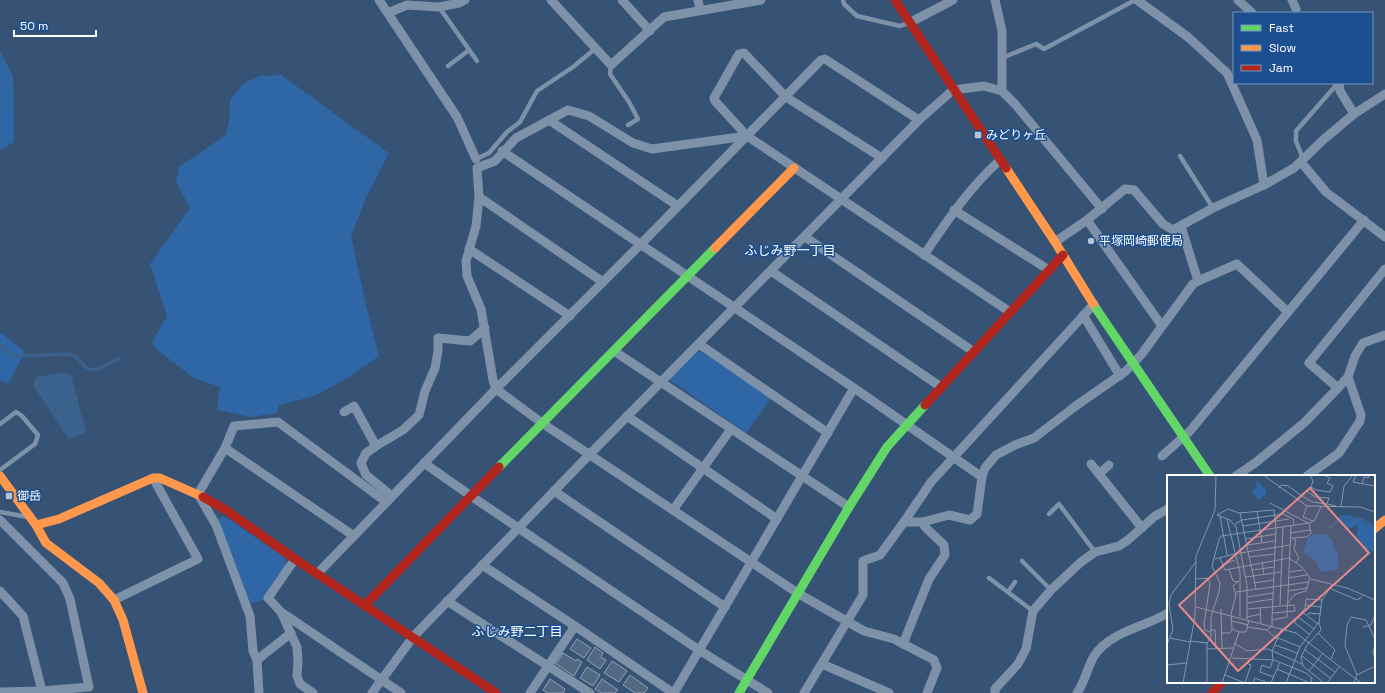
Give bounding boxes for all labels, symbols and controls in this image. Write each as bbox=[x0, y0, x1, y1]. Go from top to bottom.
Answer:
scale bar bbox=[14, 12, 96, 38]
legend bbox=[1233, 12, 1373, 84]
text: 50 m bbox=[20, 18, 48, 34]
text: Fast bbox=[1269, 20, 1294, 36]
text: Slow bbox=[1269, 40, 1296, 56]
text: Jam bbox=[1269, 60, 1293, 76]
place label: みどりヶ丘 bbox=[986, 127, 1046, 143]
marker: みどりヶ丘 bbox=[973, 130, 983, 140]
place label: 平塚岡崎郵便局 bbox=[1099, 233, 1183, 249]
marker: 平塚岡崎郵便局 bbox=[1086, 236, 1096, 246]
district label: ふじみ野一丁目 bbox=[744, 242, 836, 259]
inset map bbox=[1167, 475, 1375, 683]
place label: 御岳 bbox=[17, 488, 41, 504]
marker: 御岳 bbox=[4, 491, 14, 501]
district label: ふじみ野二丁目 bbox=[471, 623, 563, 640]

